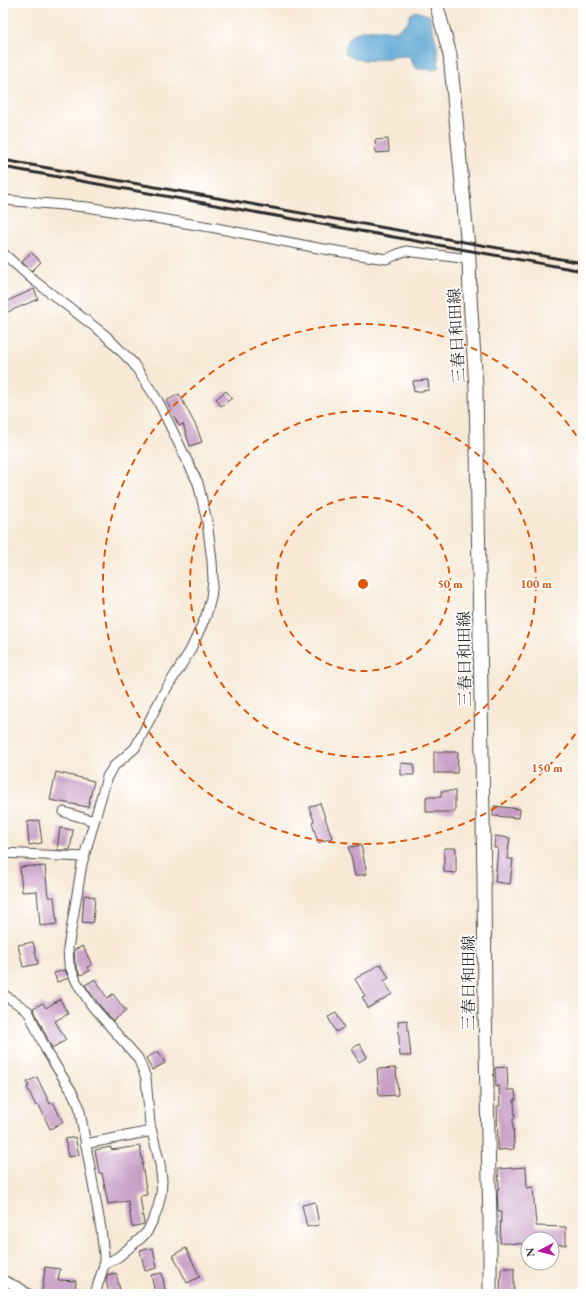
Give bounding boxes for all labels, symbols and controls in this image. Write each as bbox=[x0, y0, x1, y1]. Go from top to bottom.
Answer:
street label: 三春日和田線 bbox=[444, 287, 469, 384]
text: 50 m bbox=[437, 576, 463, 592]
text: 100 m bbox=[520, 576, 552, 592]
centre of rings bbox=[356, 577, 370, 591]
street label: 三春日和田線 bbox=[453, 611, 476, 707]
text: 150 m bbox=[531, 760, 563, 776]
street label: 三春日和田線 bbox=[458, 935, 479, 1031]
north arrow bbox=[520, 1231, 560, 1271]
text: N bbox=[523, 1247, 538, 1257]

